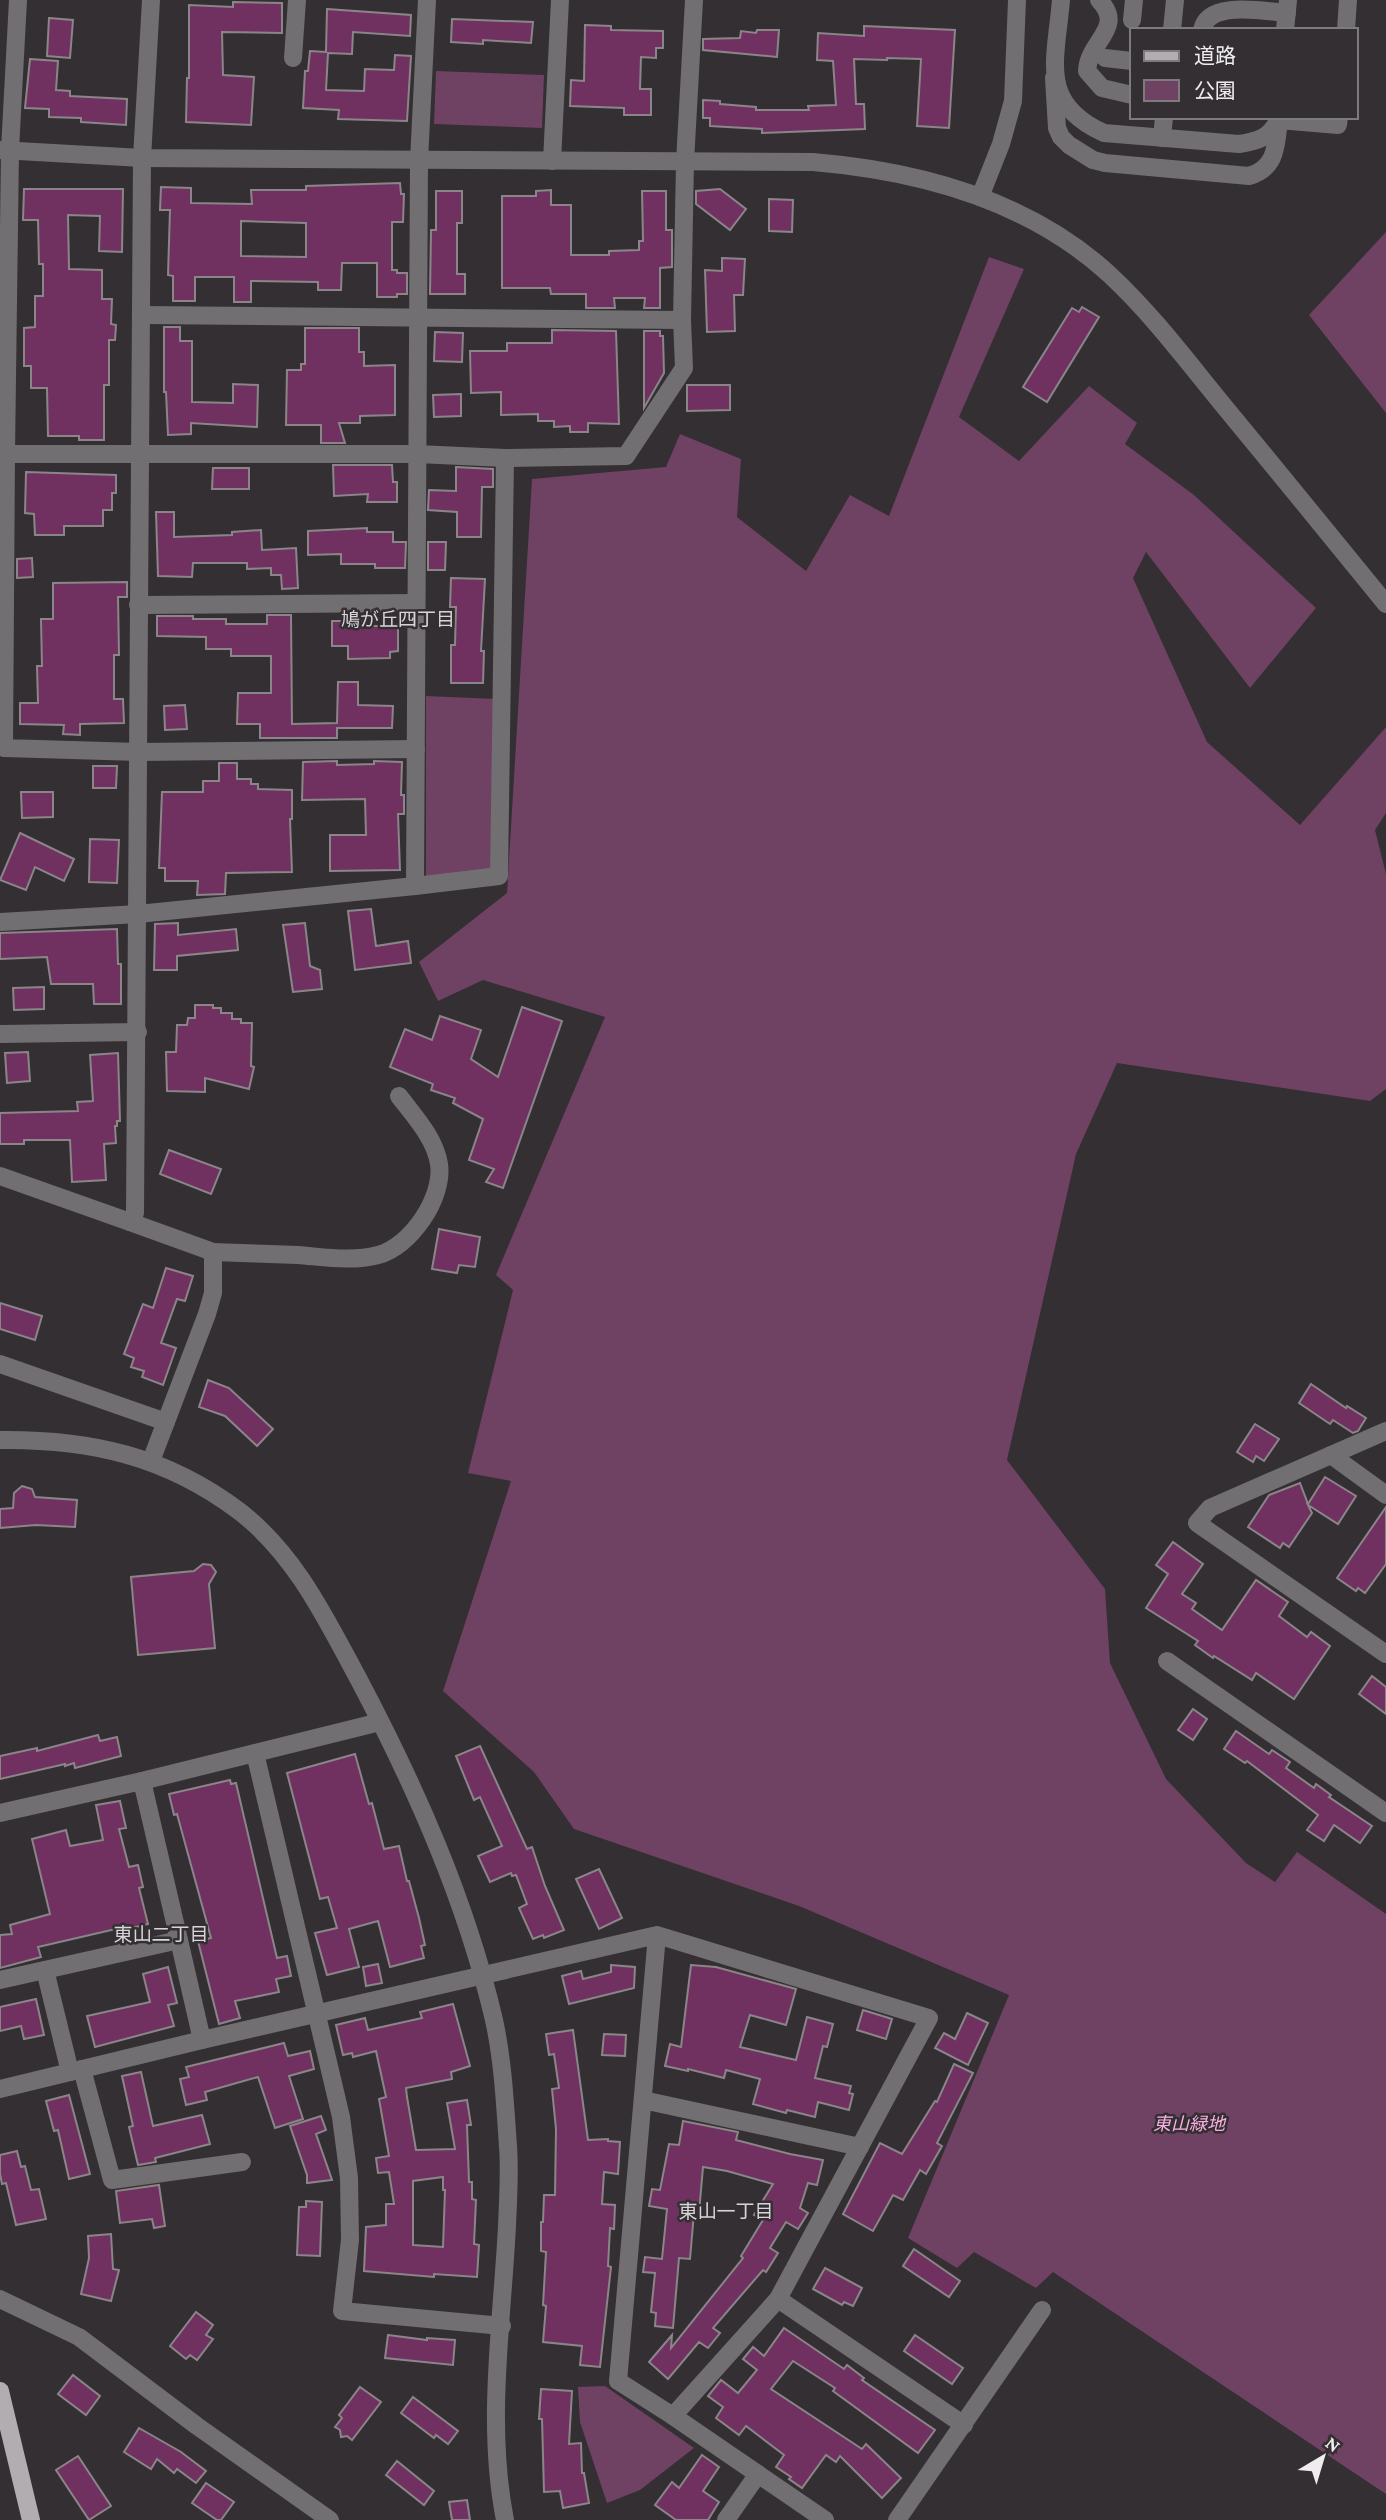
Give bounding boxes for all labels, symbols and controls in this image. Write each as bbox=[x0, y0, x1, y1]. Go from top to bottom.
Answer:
legend bbox=[1130, 28, 1358, 119]
text: 道路 bbox=[1194, 44, 1236, 68]
text: 公園 bbox=[1194, 79, 1236, 103]
district label: 鳩が丘四丁目 bbox=[341, 609, 455, 630]
district label: 東山二丁目 bbox=[113, 1924, 209, 1945]
park label: 東山緑地 bbox=[1153, 2114, 1227, 2134]
district label: 東山一丁目 bbox=[678, 2201, 774, 2222]
north arrow bbox=[1288, 2422, 1358, 2492]
text: N bbox=[1322, 2432, 1345, 2456]

